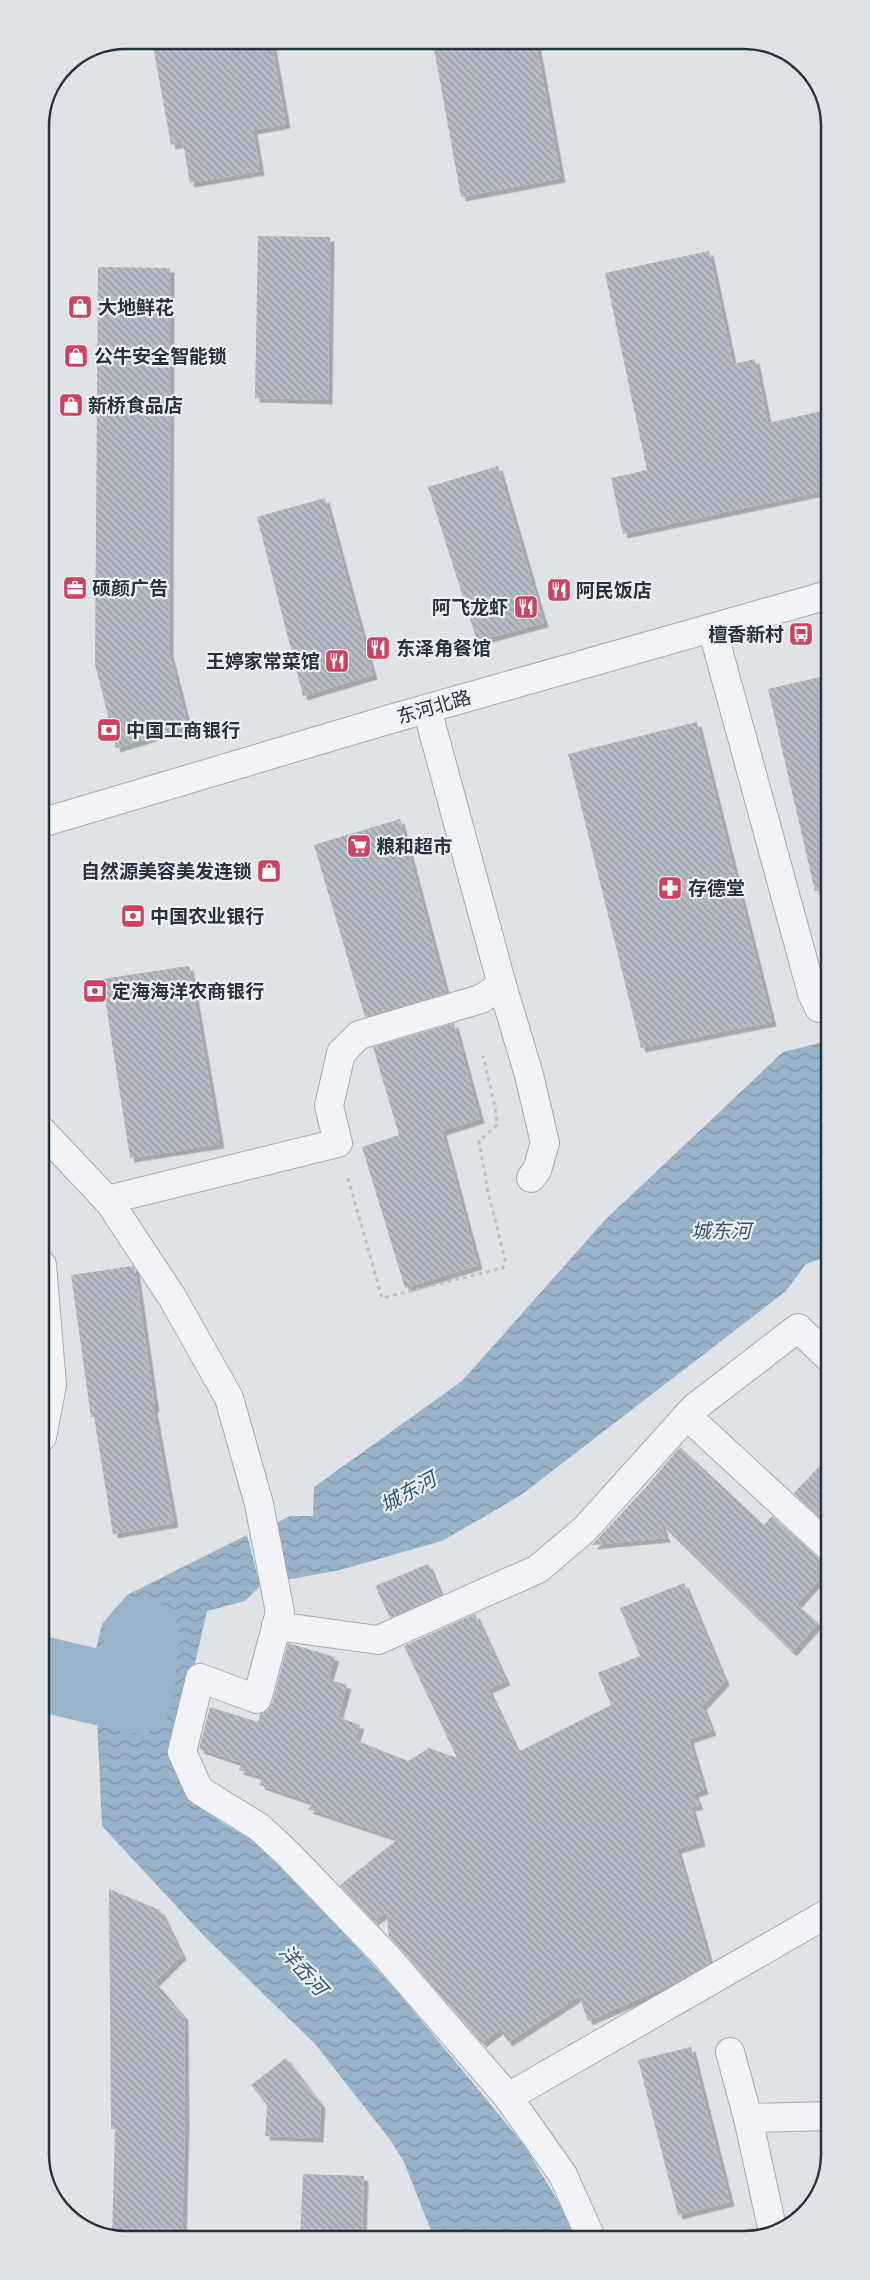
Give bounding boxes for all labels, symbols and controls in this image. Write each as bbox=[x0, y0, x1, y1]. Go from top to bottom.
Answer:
shop icon: 大地鲜花 bbox=[67, 294, 93, 320]
place label: 大地鲜花 bbox=[98, 295, 174, 320]
shop icon: 公牛安全智能锁 bbox=[63, 343, 89, 369]
place label: 公牛安全智能锁 bbox=[94, 344, 227, 369]
shop icon: 新桥食品店 bbox=[58, 392, 84, 418]
place label: 新桥食品店 bbox=[88, 393, 183, 418]
office icon: 硕颜广告 bbox=[62, 575, 88, 601]
place label: 硕颜广告 bbox=[92, 576, 168, 601]
restaurant icon: 阿民饭店 bbox=[546, 577, 572, 603]
place label: 阿民饭店 bbox=[576, 578, 652, 603]
restaurant icon: 阿飞龙虾 bbox=[513, 594, 539, 620]
place label: 阿飞龙虾 bbox=[432, 595, 508, 620]
bus stop icon: 檀香新村 bbox=[788, 621, 814, 647]
place label: 檀香新村 bbox=[708, 622, 784, 647]
restaurant icon: 东泽角餐馆 bbox=[365, 635, 391, 661]
place label: 东泽角餐馆 bbox=[396, 636, 491, 661]
restaurant icon: 王婷家常菜馆 bbox=[324, 648, 350, 674]
place label: 王婷家常菜馆 bbox=[206, 649, 320, 674]
street label: 东河北路 bbox=[394, 685, 474, 729]
bank icon: 中国工商银行 bbox=[96, 717, 122, 743]
place label: 中国工商银行 bbox=[126, 718, 240, 743]
supermarket icon: 粮和超市 bbox=[346, 833, 372, 859]
place label: 粮和超市 bbox=[376, 834, 452, 859]
shop icon: 自然源美容美发连锁 bbox=[256, 858, 282, 884]
place label: 自然源美容美发连锁 bbox=[81, 859, 252, 884]
pharmacy icon: 存德堂 bbox=[657, 875, 683, 901]
place label: 存德堂 bbox=[688, 876, 745, 901]
bank icon: 中国农业银行 bbox=[120, 903, 146, 929]
place label: 中国农业银行 bbox=[150, 904, 264, 929]
bank icon: 定海海洋农商银行 bbox=[82, 978, 108, 1004]
place label: 定海海洋农商银行 bbox=[112, 979, 264, 1004]
water label: 城东河 bbox=[691, 1218, 755, 1244]
water label: 城东河 bbox=[375, 1464, 444, 1518]
water label: 洋岙河 bbox=[273, 1939, 335, 2004]

